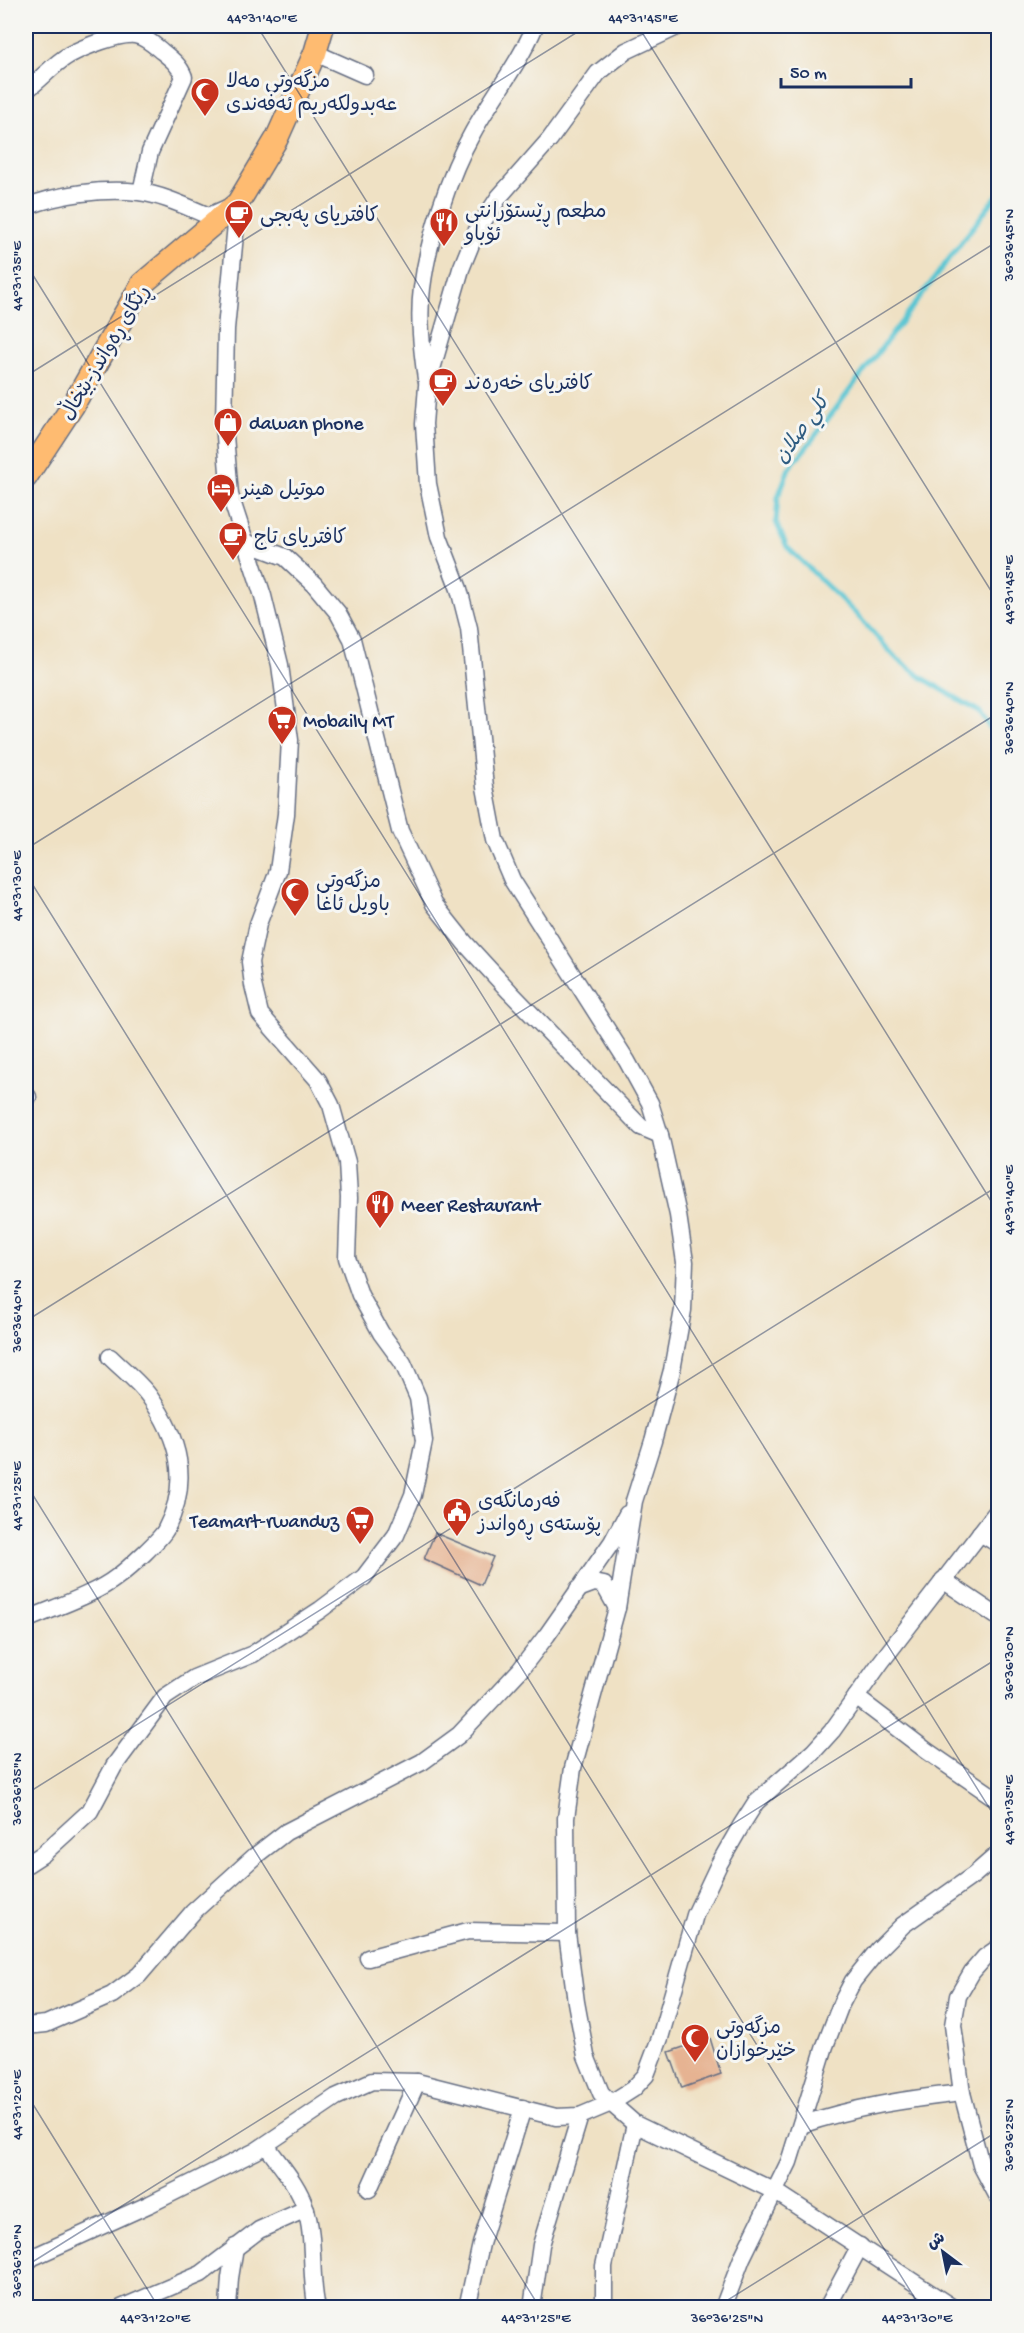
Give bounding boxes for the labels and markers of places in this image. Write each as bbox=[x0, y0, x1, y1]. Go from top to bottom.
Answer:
place label: مزگەوتی مەلا عەبدولکەریم ئەفەندی bbox=[226, 69, 397, 118]
mosque icon: مزگەوتی مەلا عەبدولکەریم ئەفەندی bbox=[189, 76, 221, 118]
cafe icon: کافتریای پەبجی bbox=[223, 198, 255, 240]
place label: مطعم ڕێستۆرانتی ئۆباو bbox=[463, 201, 607, 248]
place label: کافتریای پەبجی bbox=[260, 205, 378, 229]
restaurant icon: مطعم ڕێستۆرانتی ئۆباو bbox=[428, 206, 460, 248]
cafe icon: کافتریای خەرەند bbox=[427, 366, 459, 408]
place label: کافتریای خەرەند bbox=[464, 373, 593, 397]
shop icon: dawan phone bbox=[212, 406, 244, 448]
place label: dawan phone bbox=[249, 414, 364, 437]
hotel icon: موتيل هينر bbox=[205, 472, 237, 514]
place label: موتيل هينر bbox=[240, 479, 326, 503]
cafe icon: کافتریای تاج bbox=[217, 520, 249, 562]
place label: کافتریای تاج bbox=[254, 527, 347, 551]
supermarket icon: Mobaily MT bbox=[266, 704, 298, 746]
place label: Mobaily MT bbox=[303, 712, 395, 735]
place label: مزگەوتی باویل ئاغا bbox=[316, 869, 390, 918]
mosque icon: مزگەوتی باویل ئاغا bbox=[279, 876, 311, 918]
restaurant icon: Meer Restaurant bbox=[364, 1188, 396, 1230]
place label: Meer Restaurant bbox=[401, 1196, 542, 1219]
place label: فەرمانگەی پۆستەی ڕەواندز bbox=[476, 1489, 601, 1540]
public building icon: فەرمانگەی پۆستەی ڕەواندز bbox=[441, 1496, 473, 1538]
supermarket icon: Teamart-rwanduz bbox=[344, 1504, 376, 1546]
place label: Teamart-rwanduz bbox=[189, 1512, 340, 1535]
place label: مزگەوتی خێرخوازان bbox=[716, 2015, 796, 2064]
mosque icon: مزگەوتی خێرخوازان bbox=[679, 2022, 711, 2064]

